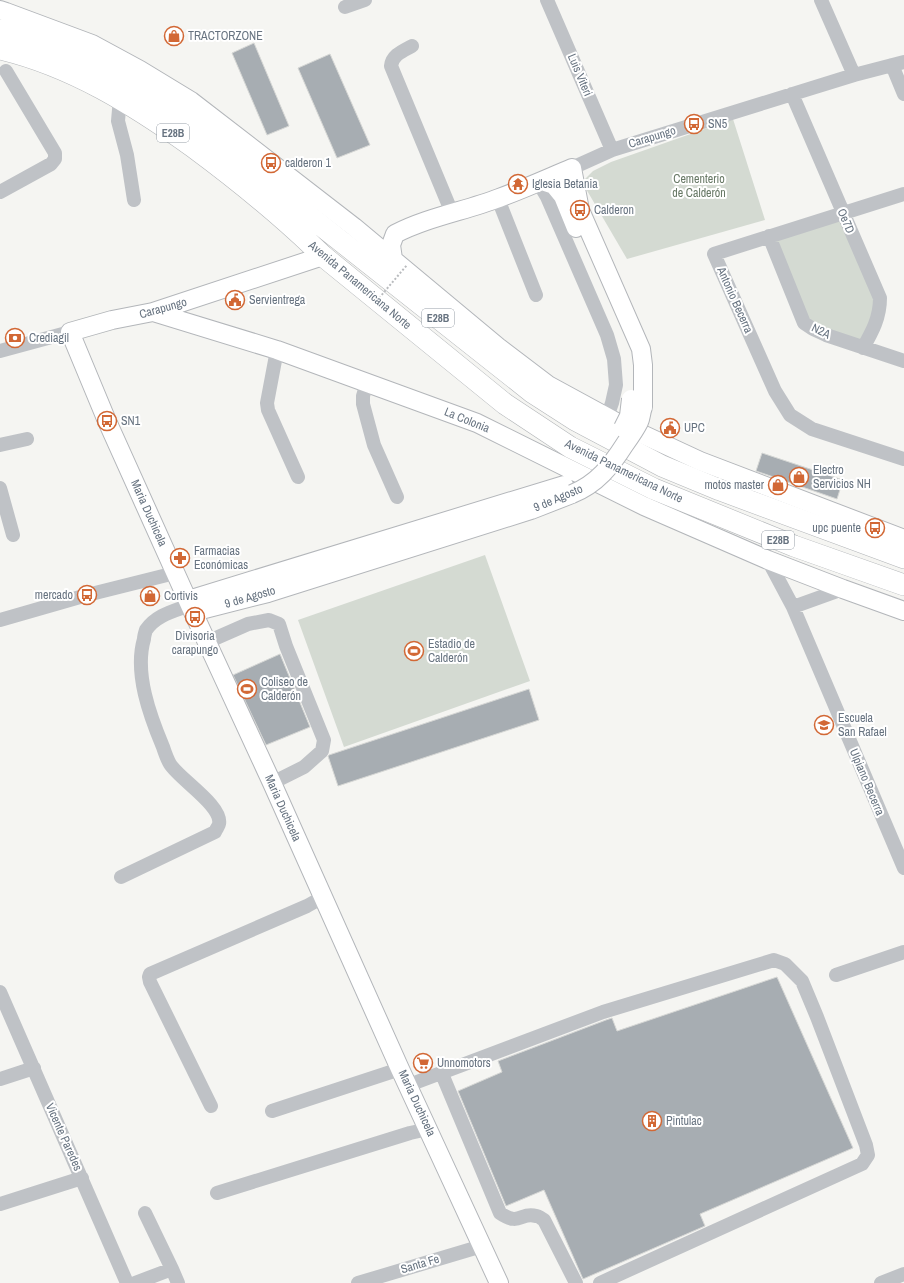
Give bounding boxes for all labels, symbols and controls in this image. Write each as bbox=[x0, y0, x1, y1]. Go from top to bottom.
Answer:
shop icon: TRACTORZONE bbox=[163, 25, 185, 47]
place label: TRACTORZONE bbox=[188, 28, 263, 44]
street label: Luis Viteri bbox=[564, 51, 596, 99]
bus stop icon: SN5 bbox=[683, 113, 705, 135]
place label: SN5 bbox=[708, 116, 728, 132]
street label: Carapungo bbox=[626, 122, 678, 152]
road number: E28B bbox=[157, 124, 189, 142]
bus stop icon: calderon 1 bbox=[260, 152, 282, 174]
place label: calderon 1 bbox=[285, 155, 331, 171]
park label: Cementerio de Calderón bbox=[672, 171, 726, 201]
temple icon: Iglesia Betania bbox=[507, 173, 529, 195]
place label: Iglesia Betania bbox=[532, 176, 598, 192]
bus stop icon: Calderon bbox=[569, 199, 591, 221]
place label: Calderon bbox=[594, 202, 634, 218]
street label: Oe7D bbox=[834, 206, 858, 236]
street label: Avenida Panamericana Norte bbox=[304, 237, 415, 333]
street label: Antonio Becerra bbox=[713, 263, 757, 336]
public building icon: Servientrega bbox=[224, 289, 246, 311]
place label: Servientrega bbox=[249, 292, 306, 308]
street label: Carapungo bbox=[137, 294, 189, 322]
road number: E28B bbox=[422, 309, 454, 327]
street label: N2A bbox=[809, 320, 834, 343]
bank icon: Crediagil bbox=[4, 327, 26, 349]
place label: Crediagil bbox=[29, 330, 69, 346]
street label: La Colonia bbox=[442, 404, 493, 437]
bus stop icon: SN1 bbox=[96, 410, 118, 432]
place label: SN1 bbox=[121, 413, 141, 429]
public building icon: UPC bbox=[659, 417, 681, 439]
place label: UPC bbox=[684, 420, 705, 436]
street label: Avenida Panamericana Norte bbox=[561, 435, 686, 507]
place label: Electro Servicios NH bbox=[813, 462, 871, 492]
shop icon: Electro Servicios NH bbox=[788, 466, 810, 488]
shop icon: motos master bbox=[767, 474, 789, 496]
street label: Maria Duchicela bbox=[127, 477, 171, 549]
place label: motos master bbox=[704, 477, 765, 493]
street label: 9 de Agosto bbox=[531, 480, 585, 516]
bus stop icon: upc puente bbox=[864, 517, 886, 539]
place label: upc puente bbox=[812, 520, 861, 536]
road number: E28B bbox=[762, 531, 794, 549]
place label: Farmacias Económicas bbox=[194, 543, 248, 573]
pharmacy icon: Farmacias Económicas bbox=[169, 547, 191, 569]
street label: 9 de Agosto bbox=[223, 582, 277, 612]
bus stop icon: mercado bbox=[76, 584, 98, 606]
shop icon: Cortivis bbox=[139, 585, 161, 607]
place label: mercado bbox=[35, 587, 73, 603]
place label: Cortivis bbox=[164, 588, 198, 604]
bus stop icon: Divisoria carapungo bbox=[184, 606, 206, 628]
place label: Divisoria carapungo bbox=[172, 628, 218, 658]
place label: Estadio de Calderón bbox=[428, 636, 475, 666]
sports icon: Estadio de Calderón bbox=[403, 640, 425, 662]
place label: Coliseo de Calderón bbox=[261, 674, 308, 704]
sports icon: Coliseo de Calderón bbox=[236, 678, 258, 700]
place label: Escuela San Rafael bbox=[838, 710, 887, 740]
school or university icon: Escuela San Rafael bbox=[813, 714, 835, 736]
street label: Ulpiano Becerra bbox=[846, 746, 888, 818]
street label: Maria Duchicela bbox=[261, 772, 305, 844]
supermarket icon: Unnomotors bbox=[412, 1052, 434, 1074]
place label: Unnomotors bbox=[437, 1055, 491, 1071]
street label: Maria Duchicela bbox=[395, 1067, 440, 1139]
street label: Vicente Paredes bbox=[42, 1101, 86, 1173]
building icon: Pintulac bbox=[641, 1110, 663, 1132]
place label: Pintulac bbox=[666, 1113, 702, 1129]
street label: Santa Fe bbox=[399, 1251, 441, 1277]

